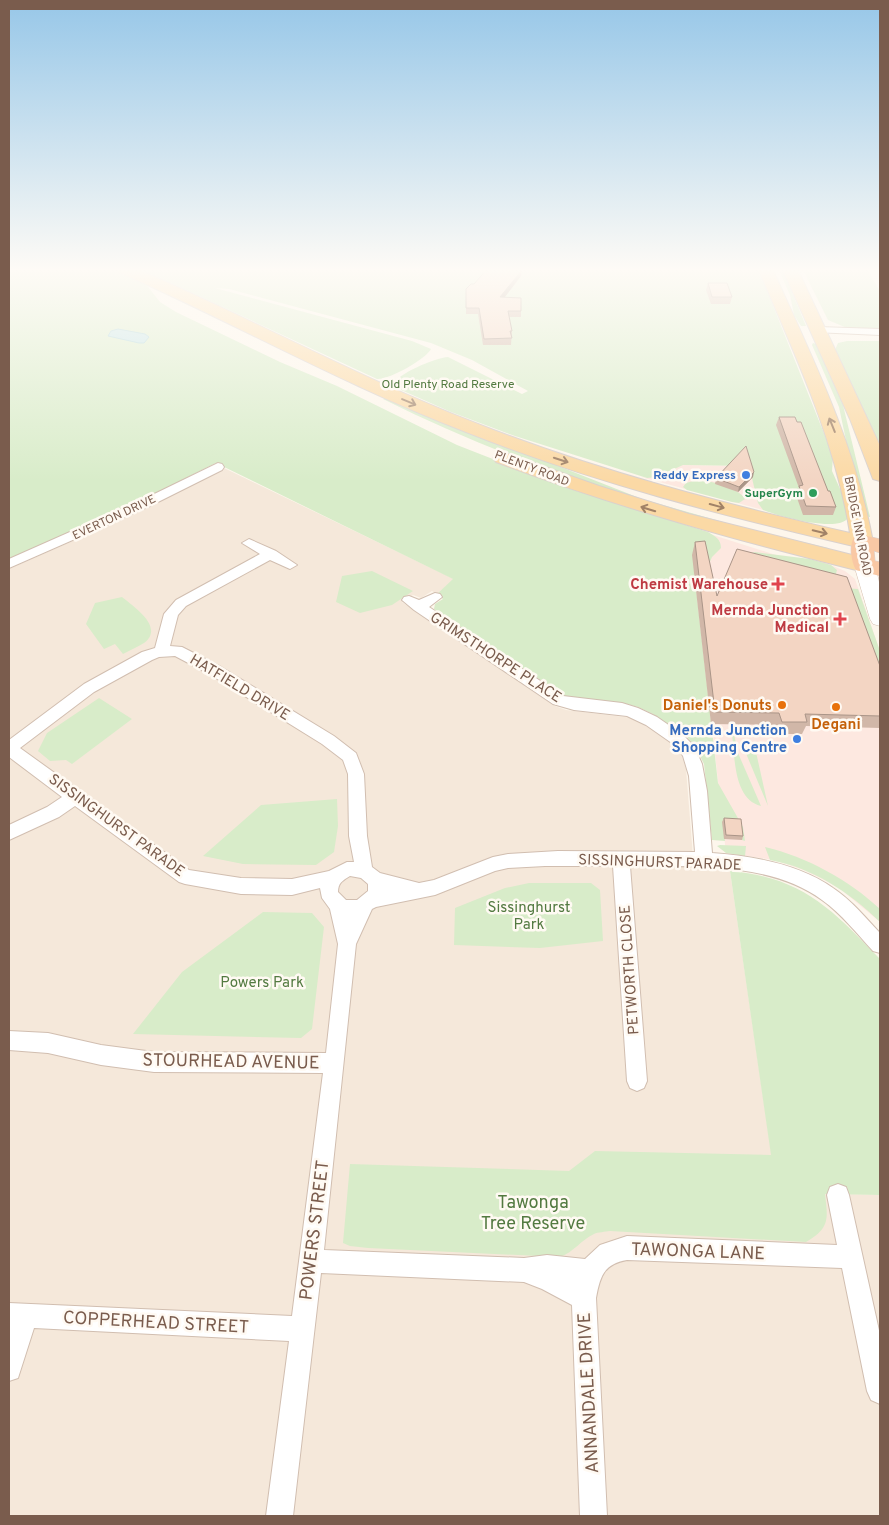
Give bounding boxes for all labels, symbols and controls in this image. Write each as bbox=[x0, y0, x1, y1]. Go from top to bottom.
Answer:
park label: Old Plenty Road Reserve bbox=[382, 377, 514, 393]
one-way arrow bbox=[402, 398, 417, 407]
one-way arrow bbox=[826, 418, 836, 433]
street label: PLENTY ROAD bbox=[492, 447, 571, 491]
one-way arrow bbox=[553, 455, 569, 465]
place label: Reddy Express bbox=[653, 468, 736, 484]
marker: Reddy Express bbox=[740, 469, 752, 481]
street label: BRIDGE INN ROAD bbox=[840, 475, 875, 577]
place label: SuperGym bbox=[745, 486, 803, 502]
marker: SuperGym bbox=[807, 487, 819, 499]
street label: EVERTON DRIVE bbox=[70, 492, 159, 544]
one-way arrow bbox=[708, 502, 724, 512]
one-way arrow bbox=[641, 503, 657, 513]
one-way arrow bbox=[811, 528, 827, 537]
place label: Chemist Warehouse bbox=[630, 576, 768, 595]
marker: Chemist Warehouse bbox=[772, 578, 784, 590]
place label: Mernda Junction Medical bbox=[711, 602, 829, 638]
street label: GRIMSTHORPE PLACE bbox=[426, 609, 565, 708]
marker: Mernda Junction Medical bbox=[833, 612, 847, 626]
street label: HATFIELD DRIVE bbox=[186, 651, 293, 726]
place label: Daniel's Donuts bbox=[663, 697, 772, 716]
marker: Daniel's Donuts bbox=[776, 699, 788, 711]
marker: Degani bbox=[830, 701, 842, 713]
place label: Degani bbox=[811, 716, 861, 735]
place label: Mernda Junction Shopping Centre bbox=[669, 722, 787, 758]
marker: Mernda Junction Shopping Centre bbox=[791, 733, 803, 745]
street label: SISSINGHURST PARADE bbox=[44, 770, 188, 882]
street label: SISSINGHURST PARADE bbox=[578, 851, 742, 876]
park label: Sissinghurst Park bbox=[487, 899, 571, 935]
street label: PETWORTH CLOSE bbox=[616, 904, 645, 1035]
park label: Powers Park bbox=[220, 974, 304, 993]
street label: STOURHEAD AVENUE bbox=[142, 1049, 320, 1076]
street label: POWERS STREET bbox=[295, 1159, 335, 1302]
park label: Tawonga Tree Reserve bbox=[481, 1192, 585, 1236]
street label: TAWONGA LANE bbox=[630, 1239, 765, 1266]
street label: COPPERHEAD STREET bbox=[62, 1307, 250, 1340]
street label: ANNANDALE DRIVE bbox=[574, 1312, 605, 1474]

